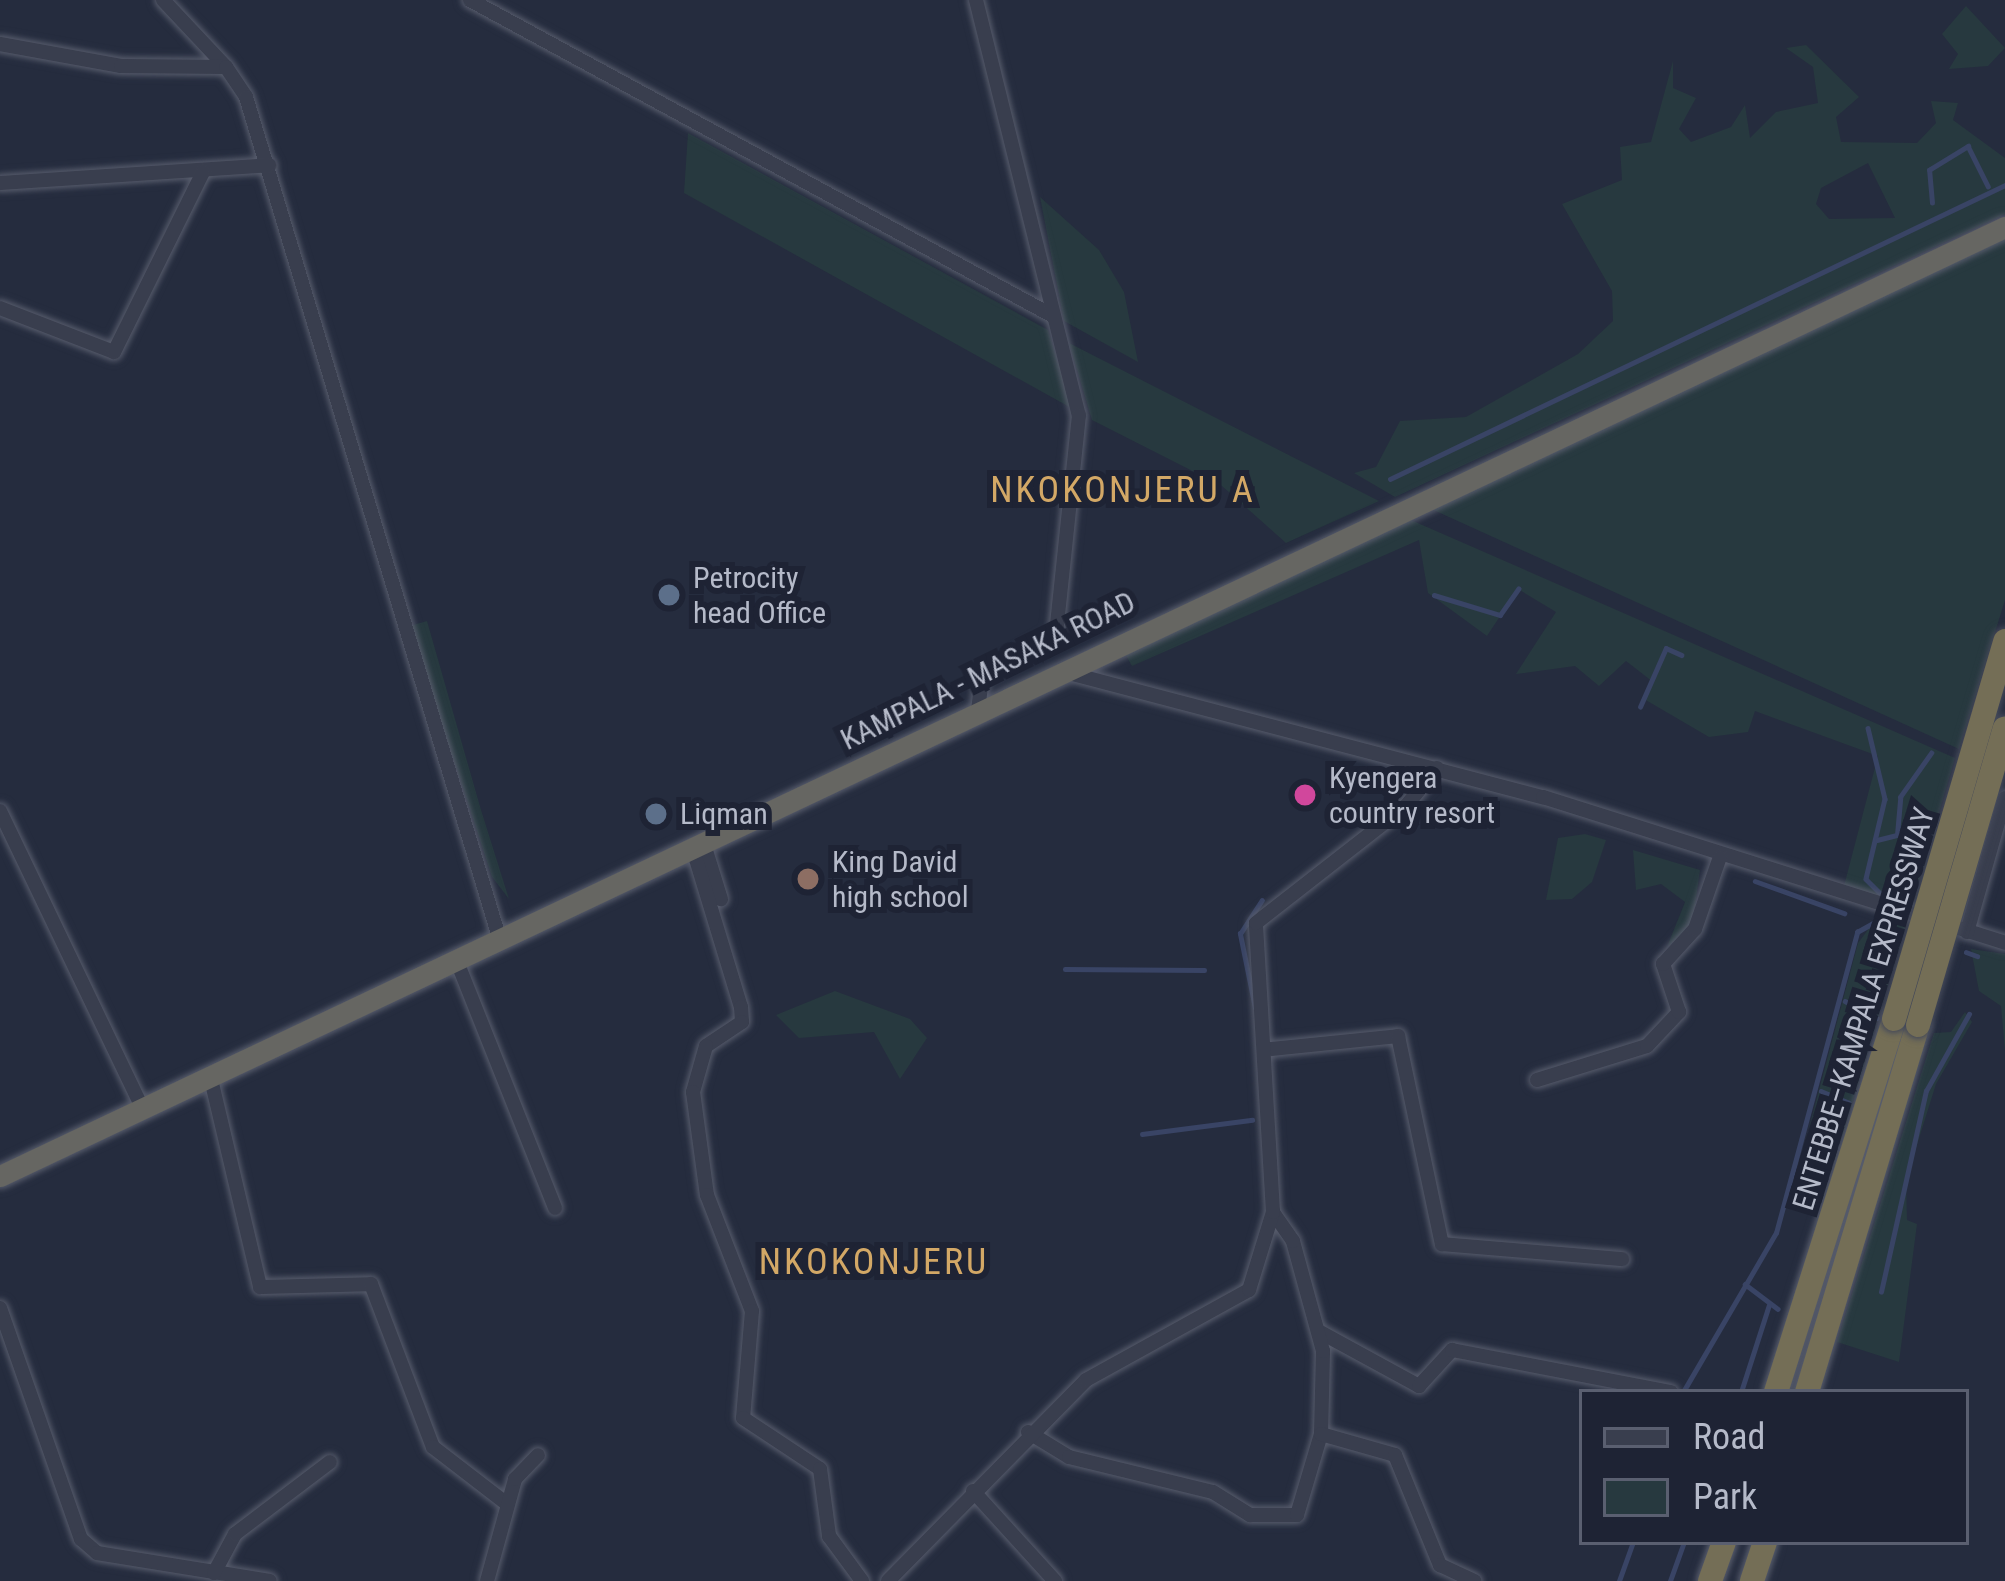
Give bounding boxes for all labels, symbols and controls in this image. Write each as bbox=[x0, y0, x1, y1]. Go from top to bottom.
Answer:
district label: NKOKONJERU A bbox=[990, 469, 1256, 513]
place label: Petrocity head Office bbox=[693, 560, 826, 630]
marker: Petrocity head Office bbox=[656, 582, 682, 608]
street label: KAMPALA - MASAKA ROAD bbox=[835, 584, 1141, 758]
place label: Kyengera country resort bbox=[1329, 760, 1495, 830]
marker: Kyengera country resort bbox=[1292, 782, 1318, 808]
place label: Liqman bbox=[680, 796, 768, 832]
marker: Liqman bbox=[643, 801, 669, 827]
street label: ENTEBBE–KAMPALA EXPRESSWAY bbox=[1785, 803, 1943, 1215]
place label: King David high school bbox=[832, 844, 969, 914]
marker: King David high school bbox=[795, 866, 821, 892]
district label: NKOKONJERU bbox=[759, 1241, 989, 1285]
legend bbox=[1579, 1389, 1969, 1545]
text: Road bbox=[1693, 1416, 1765, 1458]
text: Park bbox=[1693, 1476, 1757, 1518]

